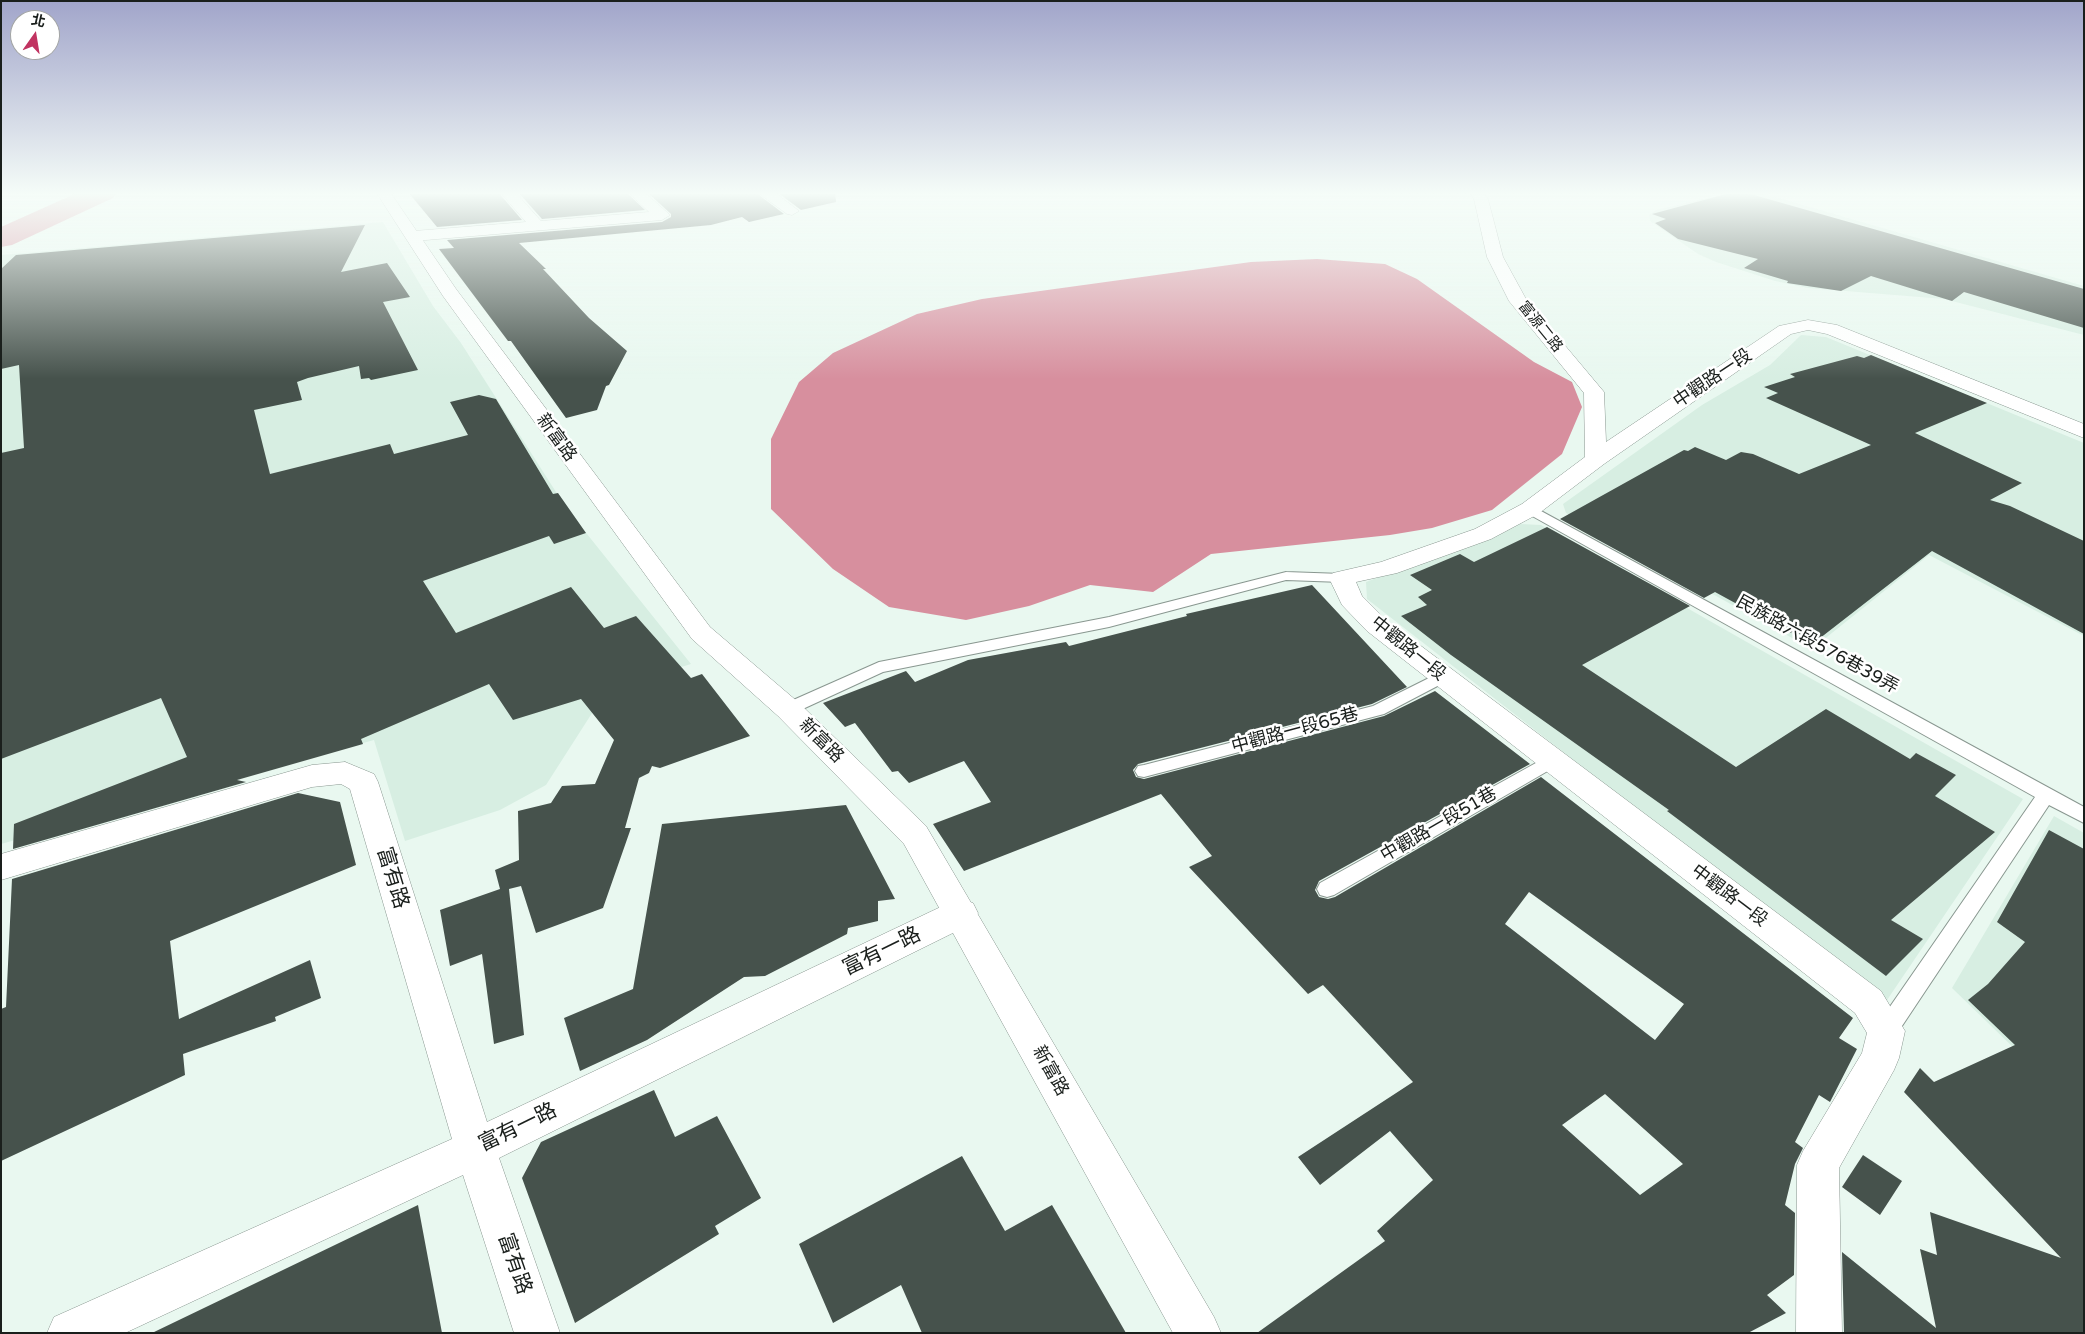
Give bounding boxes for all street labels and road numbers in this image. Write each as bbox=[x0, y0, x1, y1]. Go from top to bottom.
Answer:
street label: 富源二路 bbox=[1514, 298, 1566, 356]
street label: 中觀路一段 bbox=[1670, 345, 1756, 413]
street label: 新富路 bbox=[531, 410, 581, 466]
street label: 民族路六段576巷39弄 bbox=[1732, 591, 1902, 699]
street label: 中觀路一段 bbox=[1366, 612, 1450, 686]
street label: 中觀路一段65巷 bbox=[1229, 704, 1361, 758]
street label: 新富路 bbox=[794, 714, 848, 768]
street label: 中觀路一段51巷 bbox=[1377, 783, 1501, 867]
street label: 富有路 bbox=[371, 844, 413, 912]
street label: 中觀路一段 bbox=[1687, 860, 1771, 932]
street label: 富有一路 bbox=[839, 922, 925, 982]
street label: 新富路 bbox=[1027, 1042, 1073, 1100]
street label: 富有一路 bbox=[475, 1098, 561, 1158]
street label: 富有路 bbox=[492, 1230, 536, 1298]

